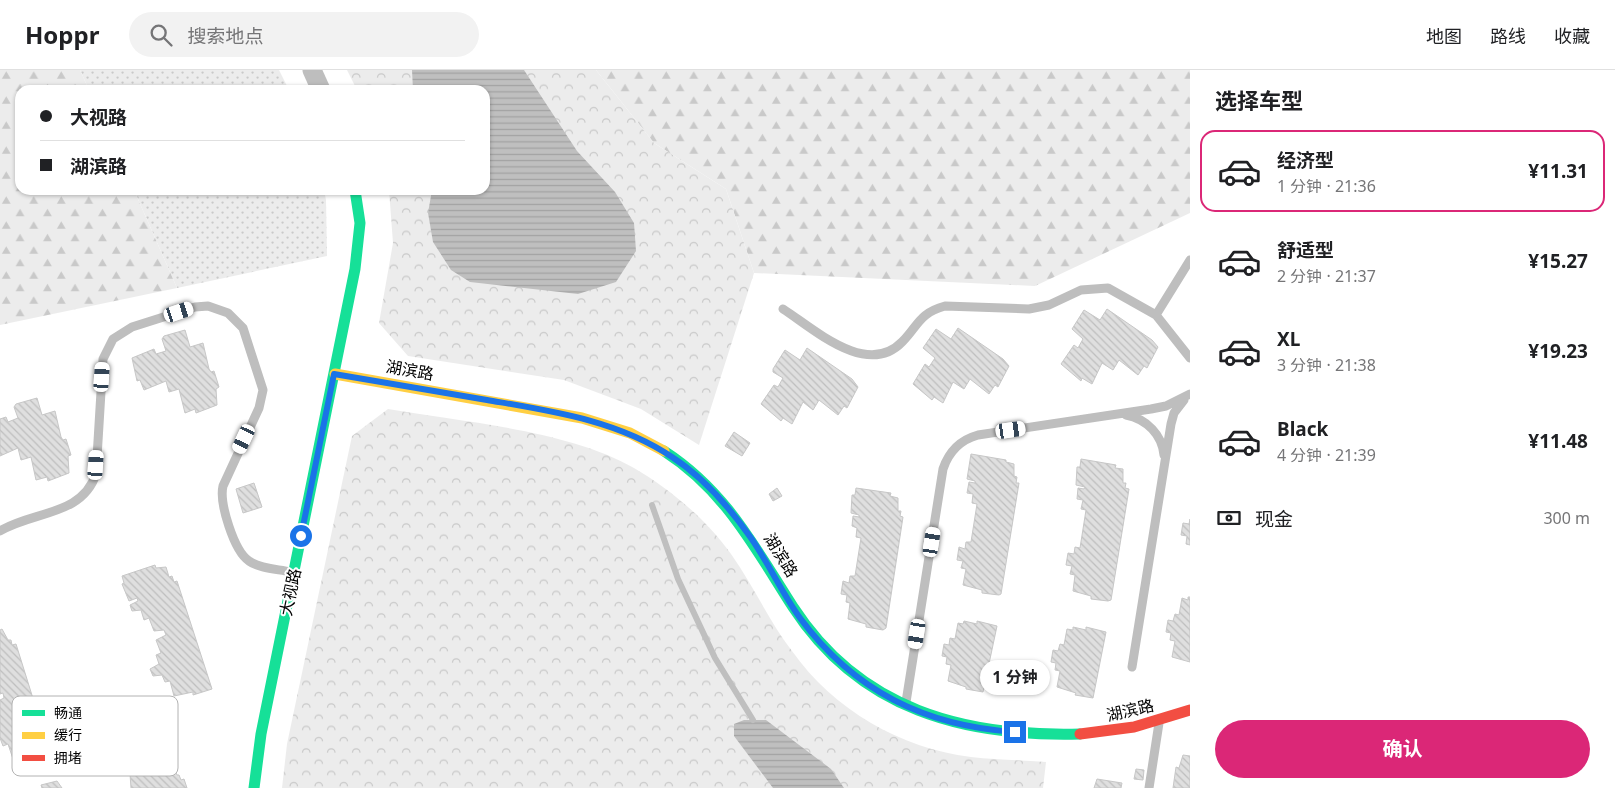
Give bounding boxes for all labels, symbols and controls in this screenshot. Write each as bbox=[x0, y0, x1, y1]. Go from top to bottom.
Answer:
search box bbox=[129, 12, 479, 57]
text: Hoppr bbox=[25, 18, 99, 51]
icon: search bbox=[147, 21, 175, 49]
text: 搜索地点 bbox=[187, 23, 263, 49]
text: 地图 bbox=[1426, 24, 1462, 48]
text: 路线 bbox=[1490, 24, 1526, 48]
text: 收藏 bbox=[1554, 24, 1590, 48]
text: 选择车型 bbox=[1215, 85, 1303, 115]
text: 大视路 bbox=[70, 104, 127, 130]
text: 经济型 bbox=[1277, 147, 1334, 173]
icon: car bbox=[1217, 149, 1262, 194]
text: 湖滨路 bbox=[70, 153, 127, 179]
text: ¥11.31 bbox=[1528, 158, 1588, 184]
text: 1 分钟 · 21:36 bbox=[1277, 175, 1376, 197]
text: 舒适型 bbox=[1277, 237, 1334, 263]
icon: car bbox=[1217, 239, 1262, 284]
text: ¥15.27 bbox=[1528, 248, 1588, 274]
text: 2 分钟 · 21:37 bbox=[1277, 265, 1376, 287]
car bbox=[162, 300, 195, 324]
text: XL bbox=[1277, 326, 1300, 352]
icon: car bbox=[1217, 329, 1262, 374]
text: ¥19.23 bbox=[1528, 338, 1588, 364]
text: 3 分钟 · 21:38 bbox=[1277, 354, 1376, 376]
street label: 湖滨路 bbox=[384, 355, 436, 385]
car bbox=[93, 362, 110, 392]
text: Black bbox=[1277, 416, 1328, 442]
icon: car bbox=[1217, 419, 1262, 464]
car bbox=[995, 420, 1026, 440]
car bbox=[230, 422, 257, 456]
text: ¥11.48 bbox=[1528, 428, 1588, 454]
text: 4 分钟 · 21:39 bbox=[1277, 444, 1376, 466]
car bbox=[87, 450, 104, 480]
icon: cash bbox=[1215, 504, 1243, 532]
text: 现金 bbox=[1255, 506, 1293, 532]
text: 300 m bbox=[1543, 507, 1590, 529]
route start bbox=[290, 525, 312, 547]
car bbox=[922, 526, 941, 558]
street label: 湖滨路 bbox=[759, 529, 803, 581]
street label: 大视路 bbox=[274, 566, 306, 618]
car bbox=[907, 618, 926, 650]
callout: 1 分钟 bbox=[980, 660, 1050, 694]
text: 1 分钟 bbox=[992, 666, 1038, 688]
street label: 湖滨路 bbox=[1104, 694, 1156, 726]
legend bbox=[12, 696, 178, 776]
text: 畅通 bbox=[54, 703, 82, 722]
button: 确认 bbox=[1215, 720, 1590, 778]
route end bbox=[1004, 721, 1026, 743]
text: 缓行 bbox=[54, 725, 82, 744]
text: 拥堵 bbox=[54, 748, 82, 767]

